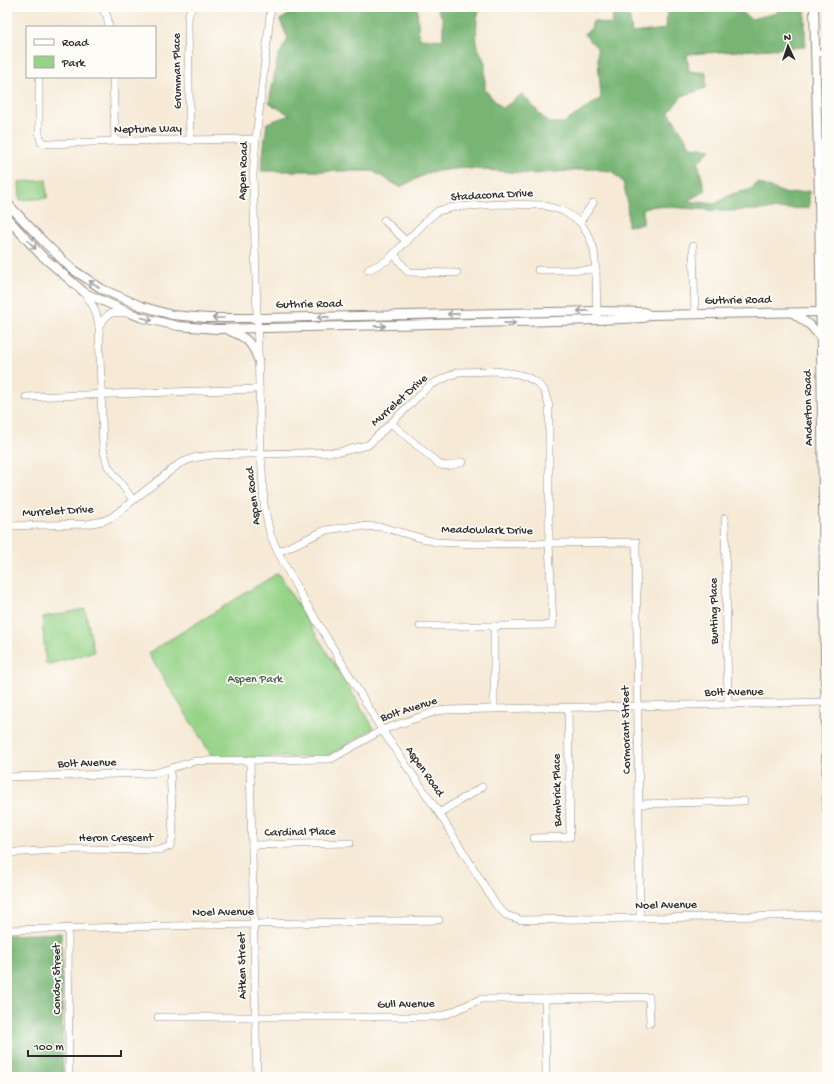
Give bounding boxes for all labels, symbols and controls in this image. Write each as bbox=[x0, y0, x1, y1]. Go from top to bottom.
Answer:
legend bbox=[26, 26, 156, 78]
north arrow bbox=[768, 26, 808, 66]
street label: Grumman Place bbox=[170, 32, 186, 109]
text: N bbox=[784, 32, 791, 44]
text: Road bbox=[62, 37, 89, 51]
text: Park bbox=[61, 57, 87, 71]
street label: Neptune Way bbox=[114, 122, 182, 138]
street label: Aspen Road bbox=[236, 141, 252, 200]
street label: Stadacona Drive bbox=[450, 187, 534, 205]
one-way arrow bbox=[27, 240, 37, 250]
one-way arrow bbox=[89, 280, 100, 288]
street label: Guthrie Road bbox=[705, 293, 772, 309]
street label: Guthrie Road bbox=[276, 297, 343, 313]
one-way arrow bbox=[577, 308, 590, 315]
one-way arrow bbox=[447, 310, 460, 318]
one-way arrow bbox=[317, 313, 330, 321]
one-way arrow bbox=[212, 314, 225, 322]
one-way arrow bbox=[140, 316, 153, 323]
one-way arrow bbox=[503, 319, 516, 326]
one-way arrow bbox=[373, 322, 386, 330]
street label: Anderton Road bbox=[801, 369, 817, 446]
street label: Murrelet Drive bbox=[369, 371, 432, 430]
street label: Aspen Road bbox=[243, 465, 265, 526]
street label: Murrelet Drive bbox=[22, 503, 95, 521]
street label: Meadowlark Drive bbox=[441, 523, 534, 539]
street label: Bunting Place bbox=[707, 577, 723, 645]
park label: Aspen Park bbox=[227, 673, 284, 687]
street label: Cormorant Street bbox=[619, 685, 635, 774]
street label: Bolt Avenue bbox=[703, 685, 764, 701]
street label: Bolt Avenue bbox=[378, 694, 440, 726]
street label: Aspen Road bbox=[402, 744, 447, 801]
street label: Bambrick Place bbox=[550, 753, 566, 828]
street label: Bolt Avenue bbox=[56, 756, 117, 772]
street label: Cardinal Place bbox=[264, 825, 336, 841]
street label: Heron Crescent bbox=[79, 832, 154, 846]
street label: Noel Avenue bbox=[635, 898, 698, 914]
street label: Noel Avenue bbox=[192, 905, 255, 921]
street label: Aitken Street bbox=[235, 931, 251, 999]
street label: Condor Street bbox=[51, 943, 65, 1014]
street label: Gull Avenue bbox=[377, 997, 436, 1013]
scale bar bbox=[28, 1032, 121, 1058]
text: 100 m bbox=[33, 1041, 64, 1055]

